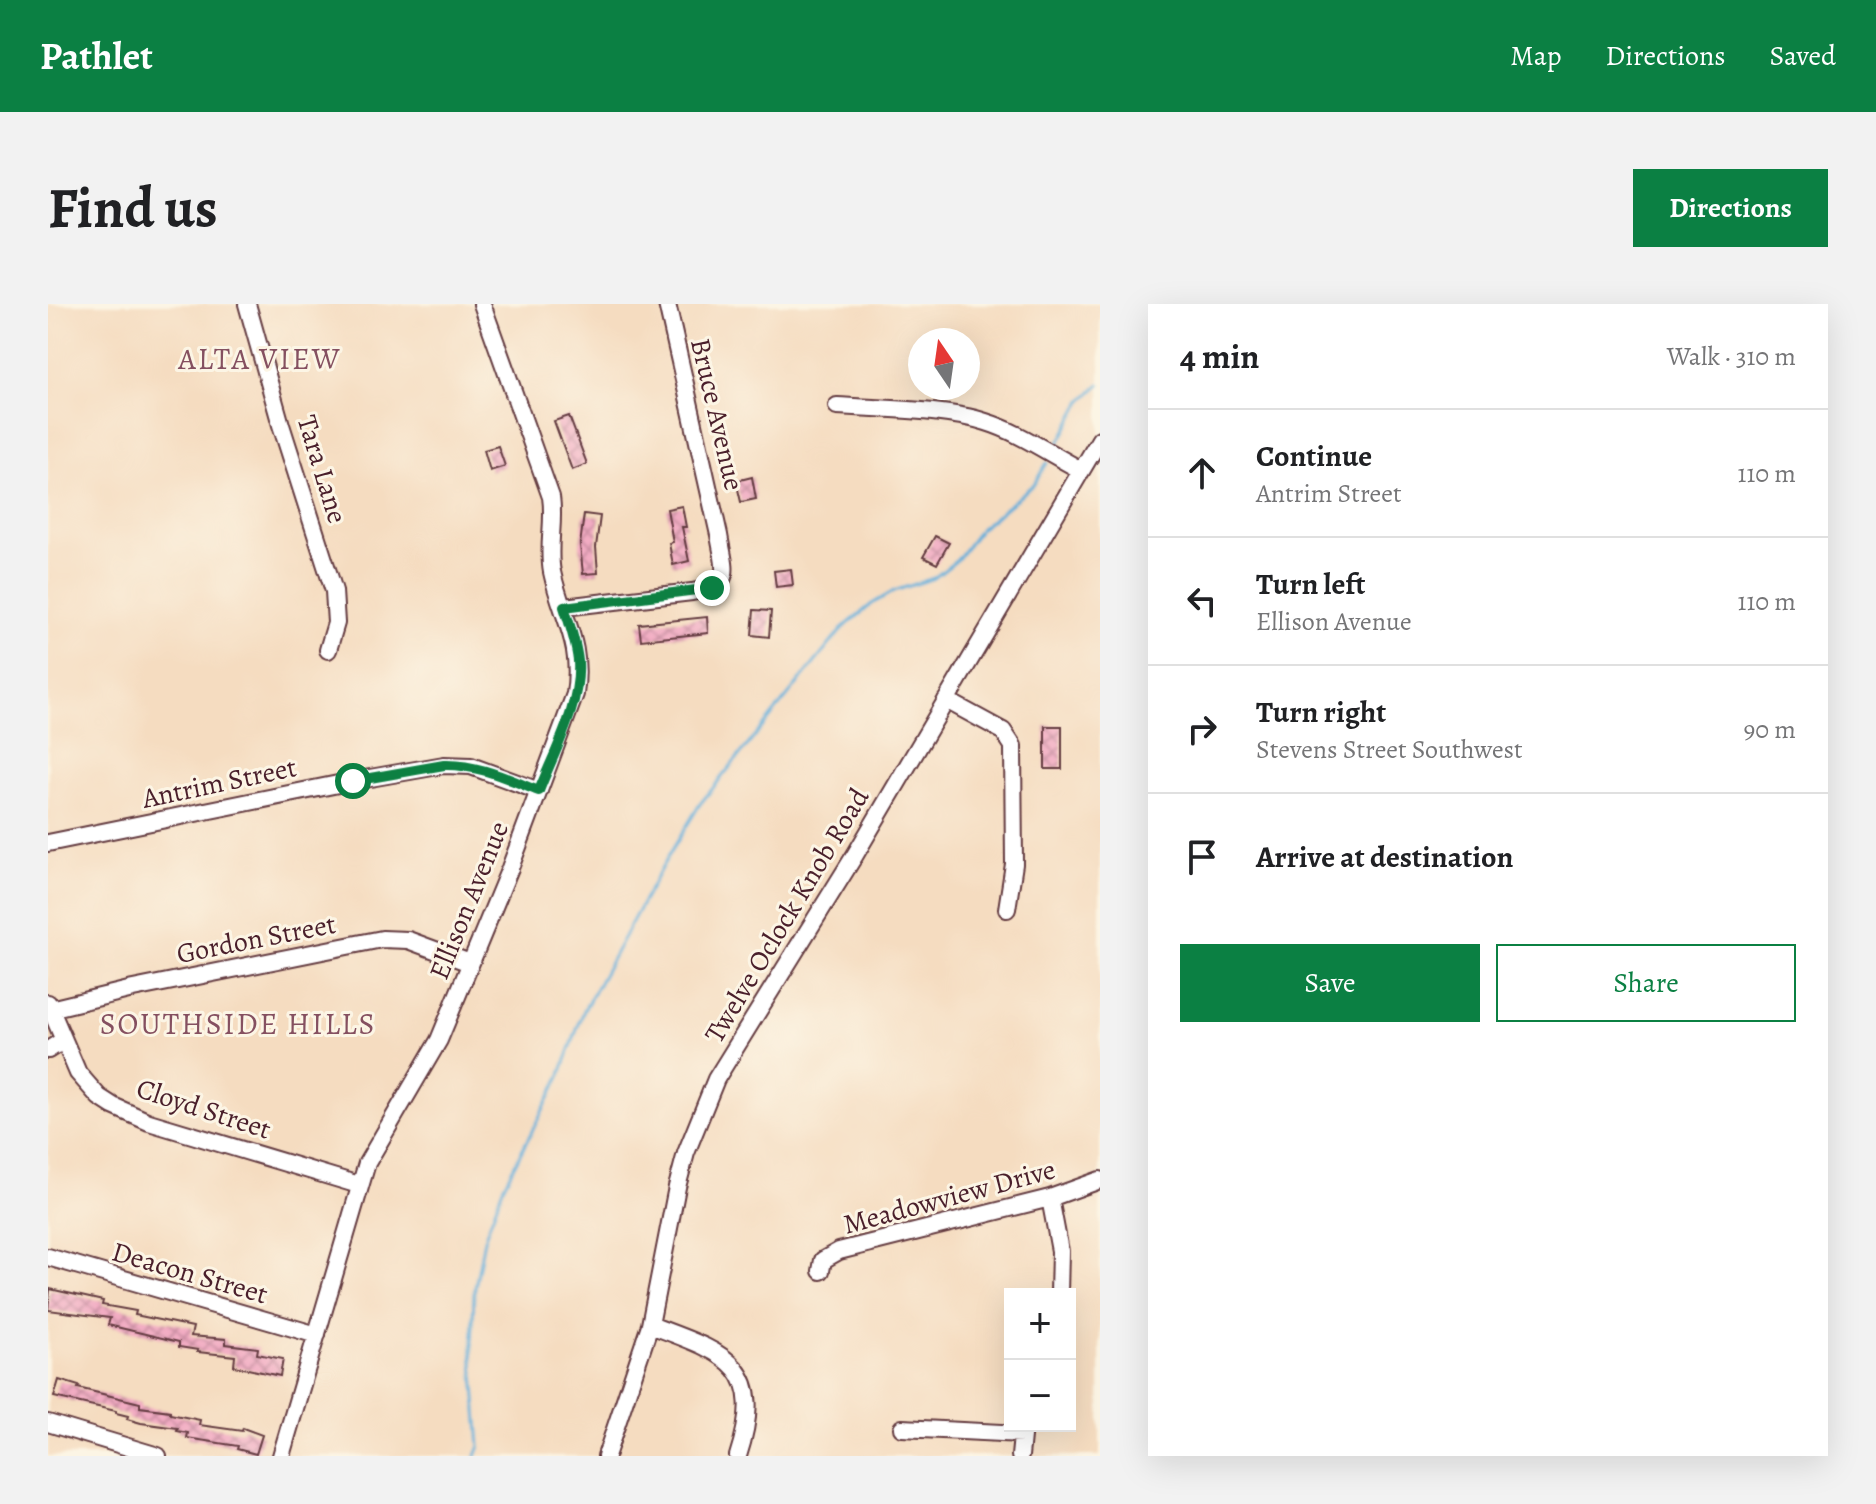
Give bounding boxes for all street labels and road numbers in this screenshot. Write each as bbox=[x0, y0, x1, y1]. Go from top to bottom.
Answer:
street label: Bruce Avenue bbox=[681, 334, 753, 494]
street label: Tara Lane bbox=[288, 411, 356, 528]
street label: Antrim Street bbox=[138, 748, 300, 818]
street label: Twelve Oclock Knob Road bbox=[696, 780, 879, 1050]
street label: Ellison Avenue bbox=[420, 816, 518, 985]
street label: Gordon Street bbox=[173, 905, 339, 973]
street label: Cloyd Street bbox=[132, 1069, 276, 1149]
street label: Meadowview Drive bbox=[839, 1150, 1060, 1244]
street label: Deacon Street bbox=[107, 1233, 272, 1313]

